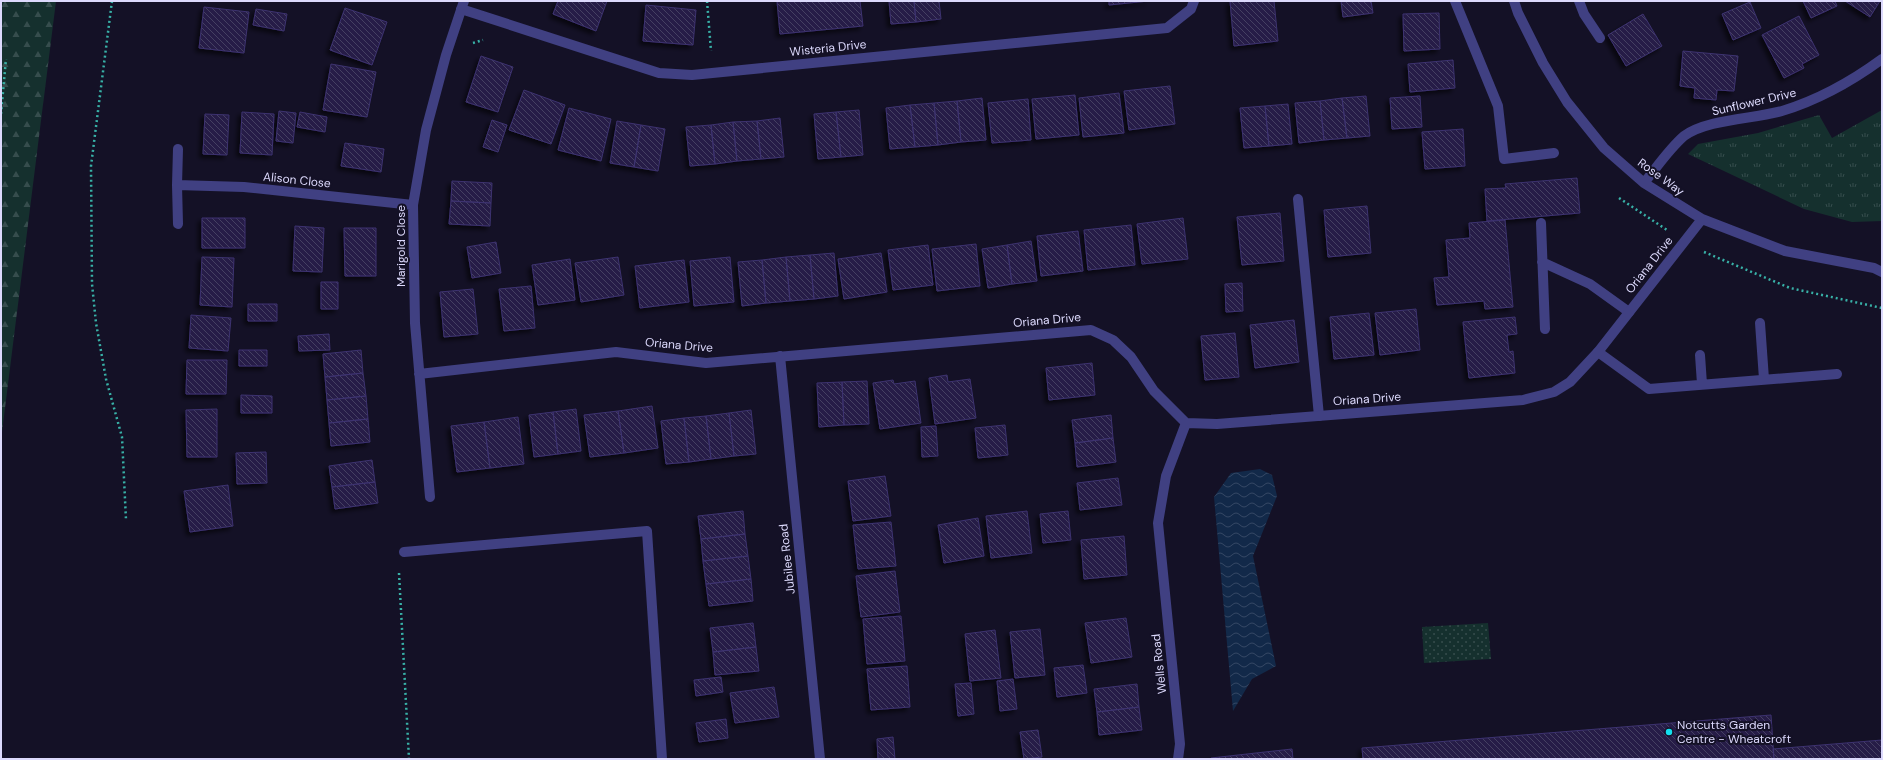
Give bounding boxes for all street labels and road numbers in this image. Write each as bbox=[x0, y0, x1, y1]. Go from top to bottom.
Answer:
street label: Wisteria Drive bbox=[789, 36, 867, 60]
street label: Sunflower Drive bbox=[1710, 84, 1798, 119]
street label: Rose Way bbox=[1634, 155, 1688, 200]
street label: Alison Close bbox=[262, 168, 332, 192]
street label: Marigold Close bbox=[393, 205, 409, 287]
street label: Oriana Drive bbox=[1622, 233, 1676, 297]
street label: Oriana Drive bbox=[1012, 309, 1082, 331]
street label: Oriana Drive bbox=[644, 334, 714, 356]
street label: Oriana Drive bbox=[1332, 389, 1402, 409]
street label: Jubilee Road bbox=[775, 523, 799, 595]
street label: Wells Road bbox=[1148, 633, 1170, 695]

